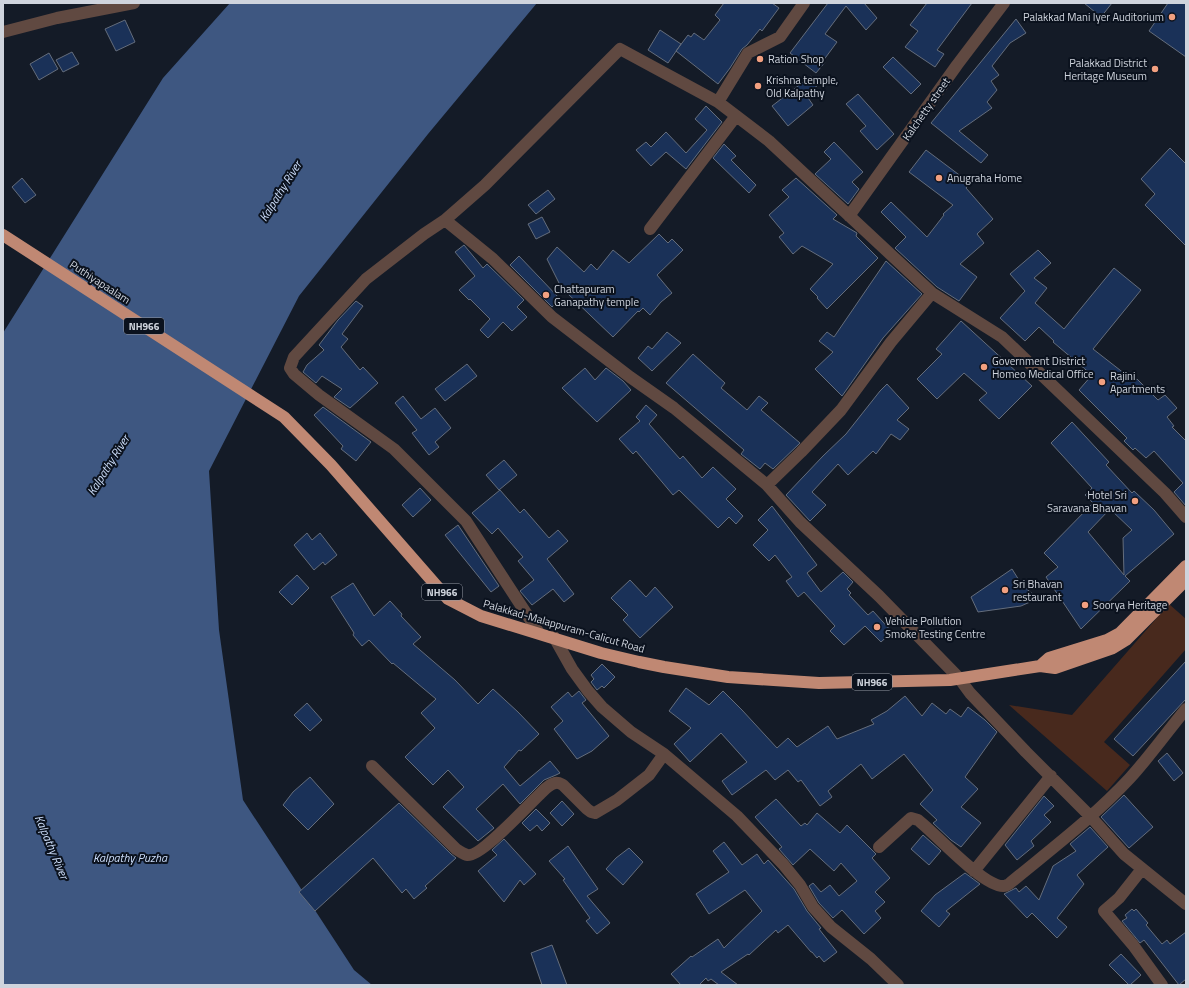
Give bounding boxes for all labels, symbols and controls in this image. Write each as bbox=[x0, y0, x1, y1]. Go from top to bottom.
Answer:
place label: Palakkad Mani Iyer Auditorium bbox=[1023, 9, 1164, 25]
marker: Palakkad Mani Iyer Auditorium bbox=[1167, 12, 1177, 22]
place label: Ration Shop bbox=[768, 51, 824, 67]
marker: Ration Shop bbox=[755, 54, 765, 64]
place label: Palakkad District Heritage Museum bbox=[1064, 55, 1147, 84]
marker: Palakkad District Heritage Museum bbox=[1150, 64, 1160, 74]
place label: Krishna temple, Old Kalpathy bbox=[766, 72, 838, 101]
street label: Kalchetty street bbox=[898, 74, 954, 144]
marker: Krishna temple, Old Kalpathy bbox=[753, 81, 763, 91]
water label: Kalpathy River bbox=[254, 155, 307, 225]
place label: Anugraha Home bbox=[947, 170, 1022, 186]
marker: Anugraha Home bbox=[934, 173, 944, 183]
street label: Puthiyapaalam bbox=[67, 256, 133, 308]
place label: Chattapuram Ganapathy temple bbox=[554, 281, 639, 310]
marker: Chattapuram Ganapathy temple bbox=[541, 290, 551, 300]
road number: NH966 bbox=[124, 318, 164, 334]
place label: Government District Homeo Medical Office bbox=[992, 353, 1094, 382]
marker: Government District Homeo Medical Office bbox=[979, 362, 989, 372]
place label: Rajini Apartments bbox=[1110, 368, 1165, 397]
marker: Rajini Apartments bbox=[1097, 377, 1107, 387]
water label: Kalpathy River bbox=[82, 429, 135, 499]
place label: Hotel Sri Saravana Bhavan bbox=[1047, 487, 1127, 516]
marker: Hotel Sri Saravana Bhavan bbox=[1130, 496, 1140, 506]
place label: Sri Bhavan restaurant bbox=[1013, 576, 1062, 605]
road number: NH966 bbox=[422, 584, 462, 600]
marker: Sri Bhavan restaurant bbox=[1000, 585, 1010, 595]
street label: Palakkad-Malappuram-Calicut Road bbox=[481, 595, 647, 657]
place label: Soorya Heritage bbox=[1093, 597, 1168, 613]
marker: Soorya Heritage bbox=[1080, 600, 1090, 610]
place label: Vehicle Pollution Smoke Testing Centre bbox=[885, 613, 986, 642]
marker: Vehicle Pollution Smoke Testing Centre bbox=[872, 622, 882, 632]
road number: NH966 bbox=[852, 674, 892, 690]
water label: Kalpathy River bbox=[30, 812, 75, 884]
water label: Kalpathy Puzha bbox=[93, 848, 168, 867]

